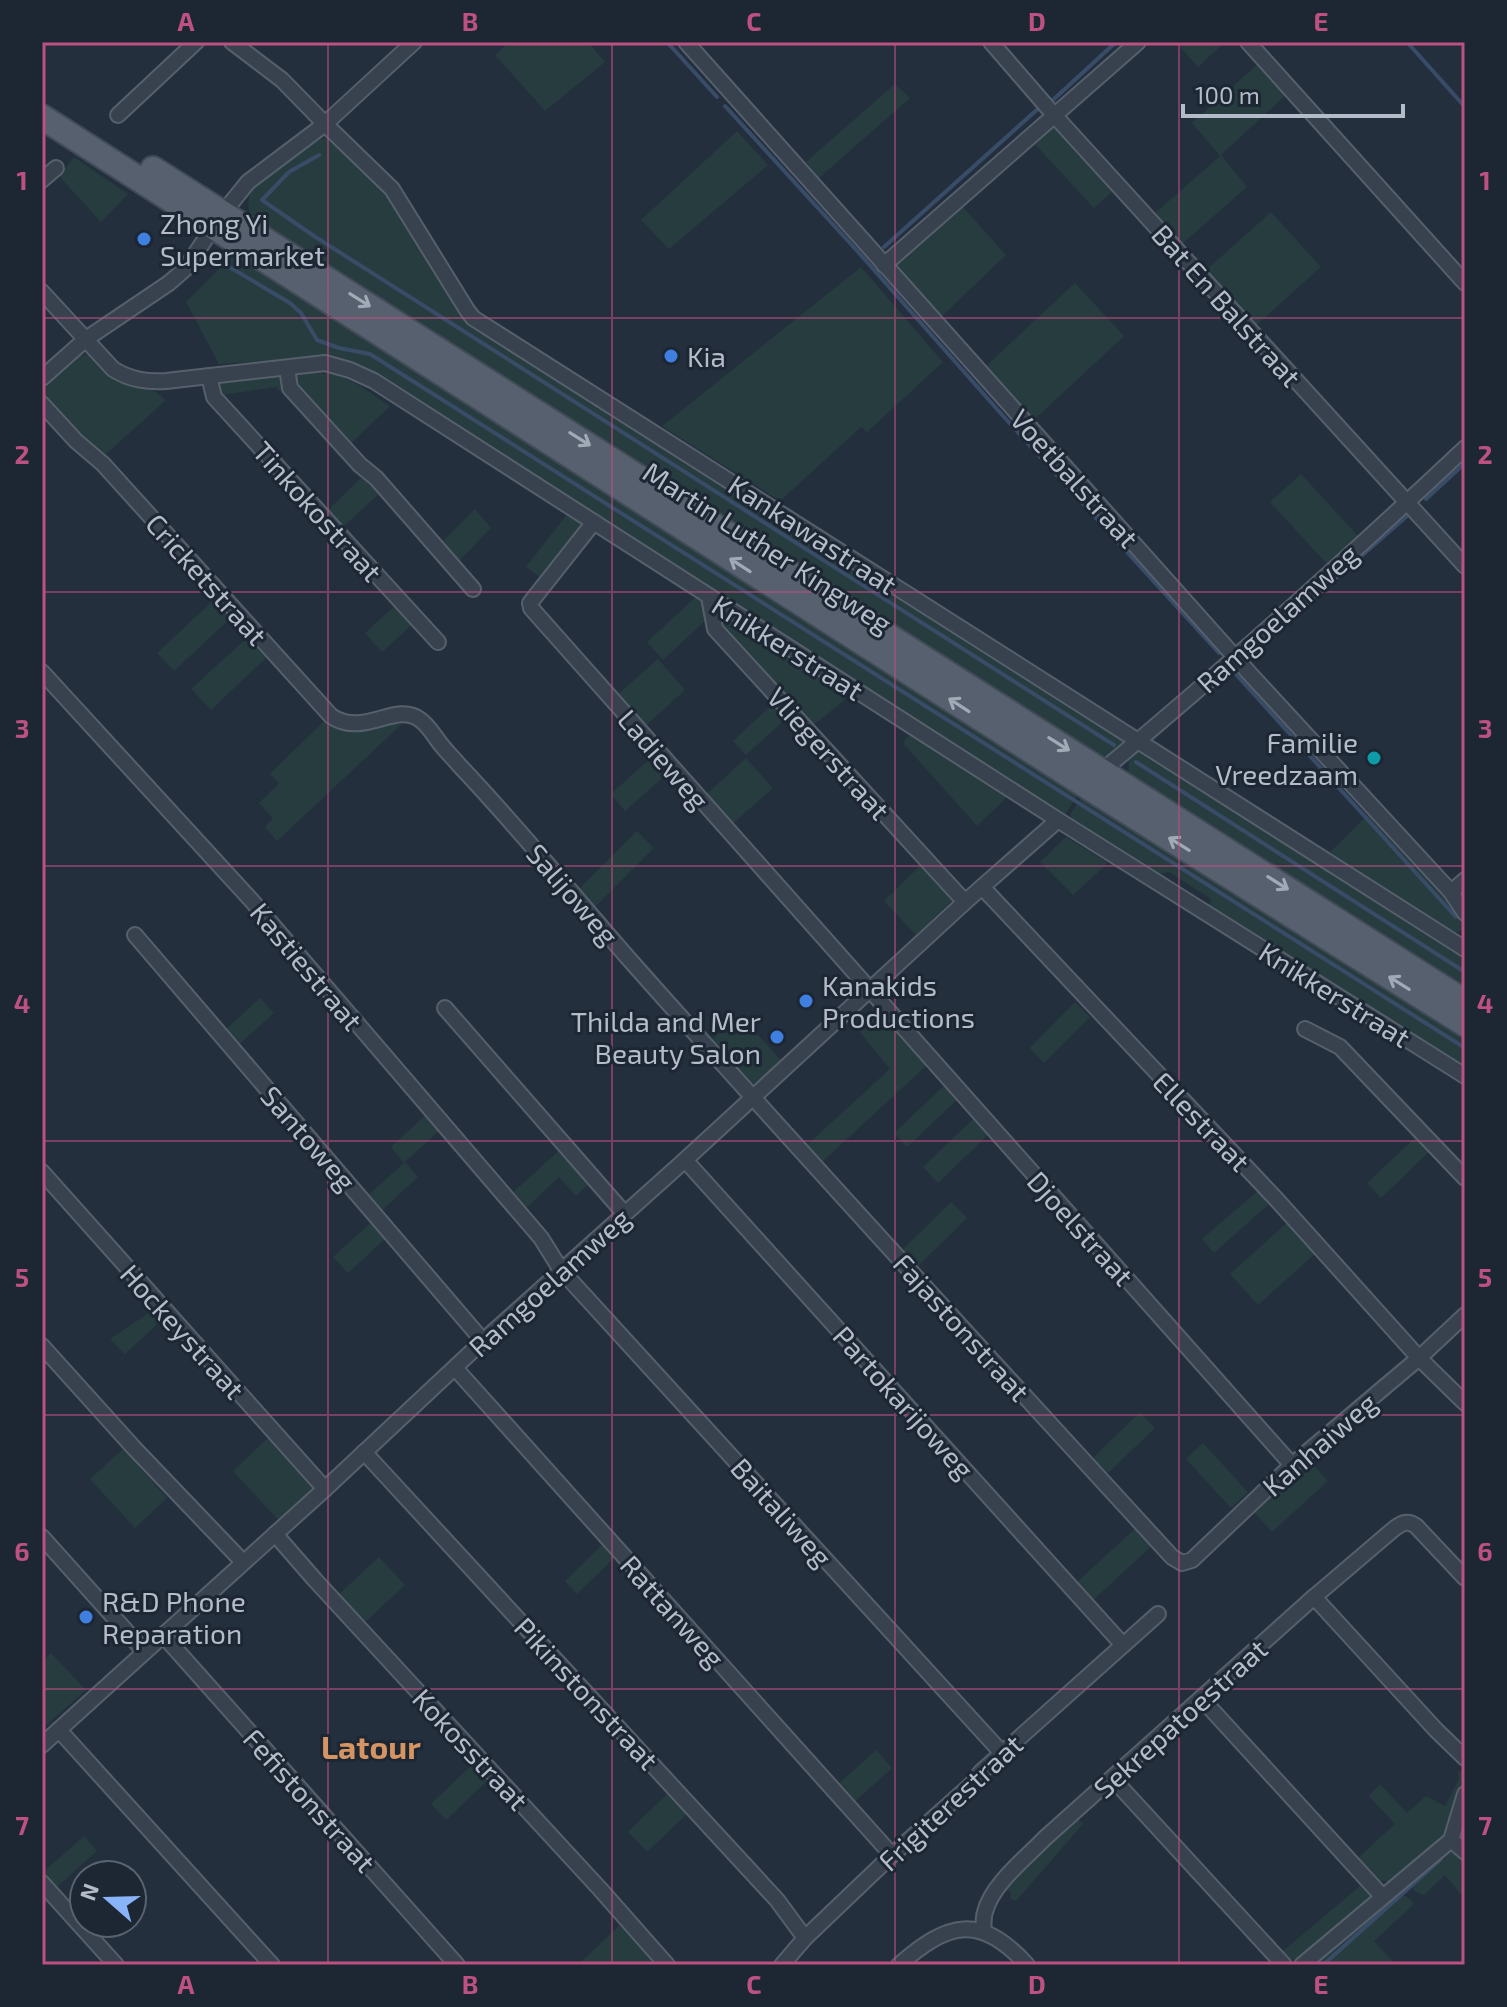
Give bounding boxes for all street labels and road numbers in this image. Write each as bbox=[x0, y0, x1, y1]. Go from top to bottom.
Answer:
street label: Bat En Balstraat bbox=[1145, 217, 1309, 393]
street label: Voetbalstraat bbox=[1004, 402, 1146, 554]
street label: Tinkokostraat bbox=[246, 434, 390, 588]
street label: Martin Luther Kingweg bbox=[637, 454, 899, 640]
street label: Kankawastraat bbox=[723, 467, 903, 601]
street label: Cricketstraat bbox=[139, 506, 275, 652]
street label: Ramgoelamweg bbox=[1189, 536, 1365, 699]
street label: Knikkerstraat bbox=[706, 587, 870, 707]
street label: Vliegerstraat bbox=[761, 680, 897, 826]
street label: Ladieweg bbox=[611, 702, 717, 816]
street label: Salijoweg bbox=[520, 837, 626, 952]
street label: Kastiestraat bbox=[244, 895, 370, 1037]
street label: Knikkerstraat bbox=[1253, 934, 1417, 1054]
street label: Ellestraat bbox=[1146, 1064, 1258, 1178]
street label: Santoweg bbox=[254, 1079, 364, 1198]
street label: Djoelstraat bbox=[1021, 1164, 1141, 1292]
street label: Ramgoelamweg bbox=[461, 1200, 637, 1363]
street label: Fajastonstraat bbox=[887, 1246, 1037, 1408]
street label: Hockeystraat bbox=[114, 1257, 252, 1405]
street label: Partokarijoweg bbox=[827, 1319, 982, 1486]
street label: Kanhaiweg bbox=[1255, 1385, 1383, 1503]
street label: Baitaliweg bbox=[724, 1451, 840, 1574]
street label: Rattanweg bbox=[614, 1548, 732, 1674]
street label: Pikinstonstraat bbox=[508, 1610, 666, 1776]
street label: Sekrepatoestraat bbox=[1086, 1631, 1274, 1805]
street label: Kokosstraat bbox=[406, 1681, 536, 1817]
street label: Fefistonstraat bbox=[237, 1721, 383, 1879]
street label: Frigiterestraat bbox=[871, 1727, 1029, 1877]

